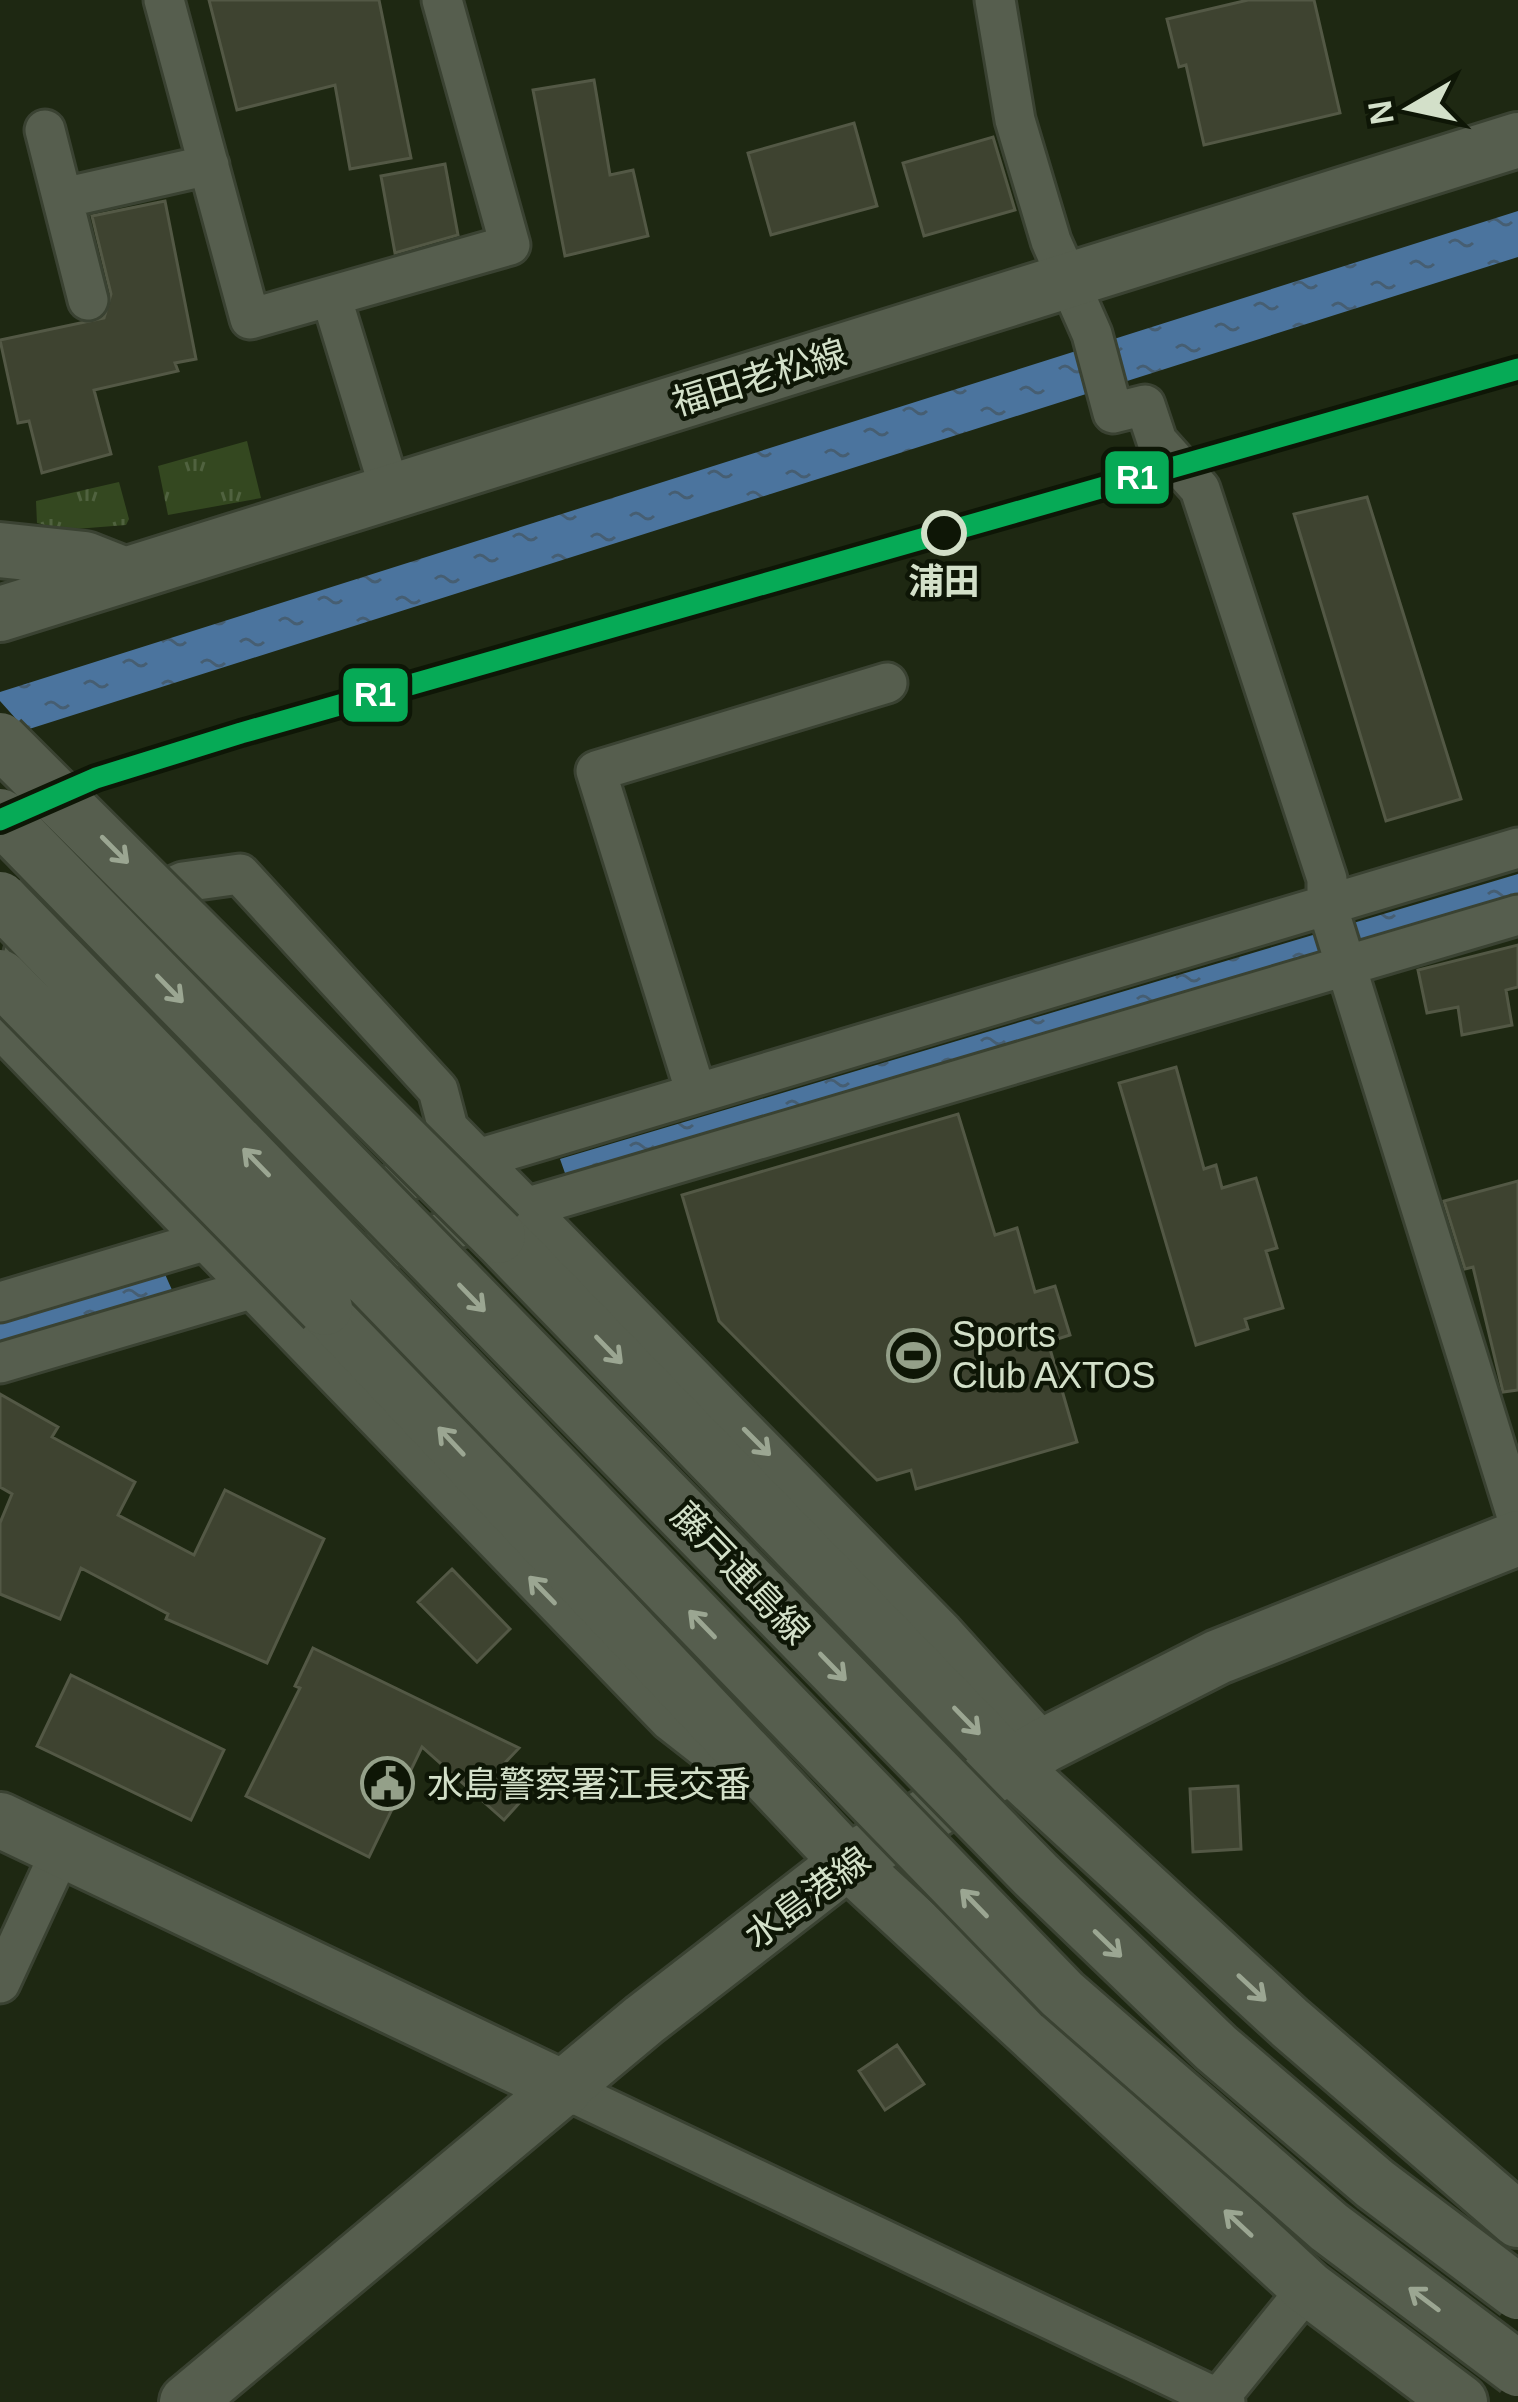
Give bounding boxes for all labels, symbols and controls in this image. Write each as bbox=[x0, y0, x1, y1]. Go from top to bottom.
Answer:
north arrow bbox=[1350, 48, 1470, 168]
text: N bbox=[1361, 98, 1401, 127]
street label: 福田老松線 bbox=[667, 332, 851, 423]
line badge: R1 bbox=[1103, 449, 1171, 506]
text: R1 bbox=[1116, 459, 1158, 496]
marker: 浦田 bbox=[923, 512, 965, 554]
place label: 浦田 bbox=[908, 561, 980, 602]
line badge: R1 bbox=[341, 666, 410, 724]
text: R1 bbox=[354, 676, 396, 713]
one-way arrow bbox=[100, 834, 130, 864]
one-way arrow bbox=[155, 974, 184, 1003]
one-way arrow bbox=[242, 1148, 270, 1177]
one-way arrow bbox=[457, 1283, 486, 1312]
place label: Sports Club AXTOS bbox=[952, 1314, 1155, 1396]
sports icon: Sports Club AXTOS bbox=[885, 1327, 941, 1383]
one-way arrow bbox=[594, 1335, 622, 1364]
one-way arrow bbox=[437, 1427, 465, 1456]
one-way arrow bbox=[742, 1427, 770, 1456]
street label: 藤戸連島線 bbox=[663, 1494, 818, 1652]
one-way arrow bbox=[528, 1576, 556, 1605]
one-way arrow bbox=[688, 1610, 717, 1639]
one-way arrow bbox=[818, 1652, 847, 1681]
one-way arrow bbox=[953, 1706, 981, 1735]
public building icon: 水島警察署江長交番 bbox=[360, 1756, 416, 1812]
place label: 水島警察署江長交番 bbox=[427, 1764, 751, 1805]
street label: 水島港線 bbox=[737, 1838, 878, 1956]
one-way arrow bbox=[960, 1889, 988, 1918]
one-way arrow bbox=[1093, 1929, 1122, 1957]
one-way arrow bbox=[1236, 1974, 1266, 2001]
one-way arrow bbox=[1224, 2210, 1253, 2238]
one-way arrow bbox=[1409, 2286, 1441, 2312]

